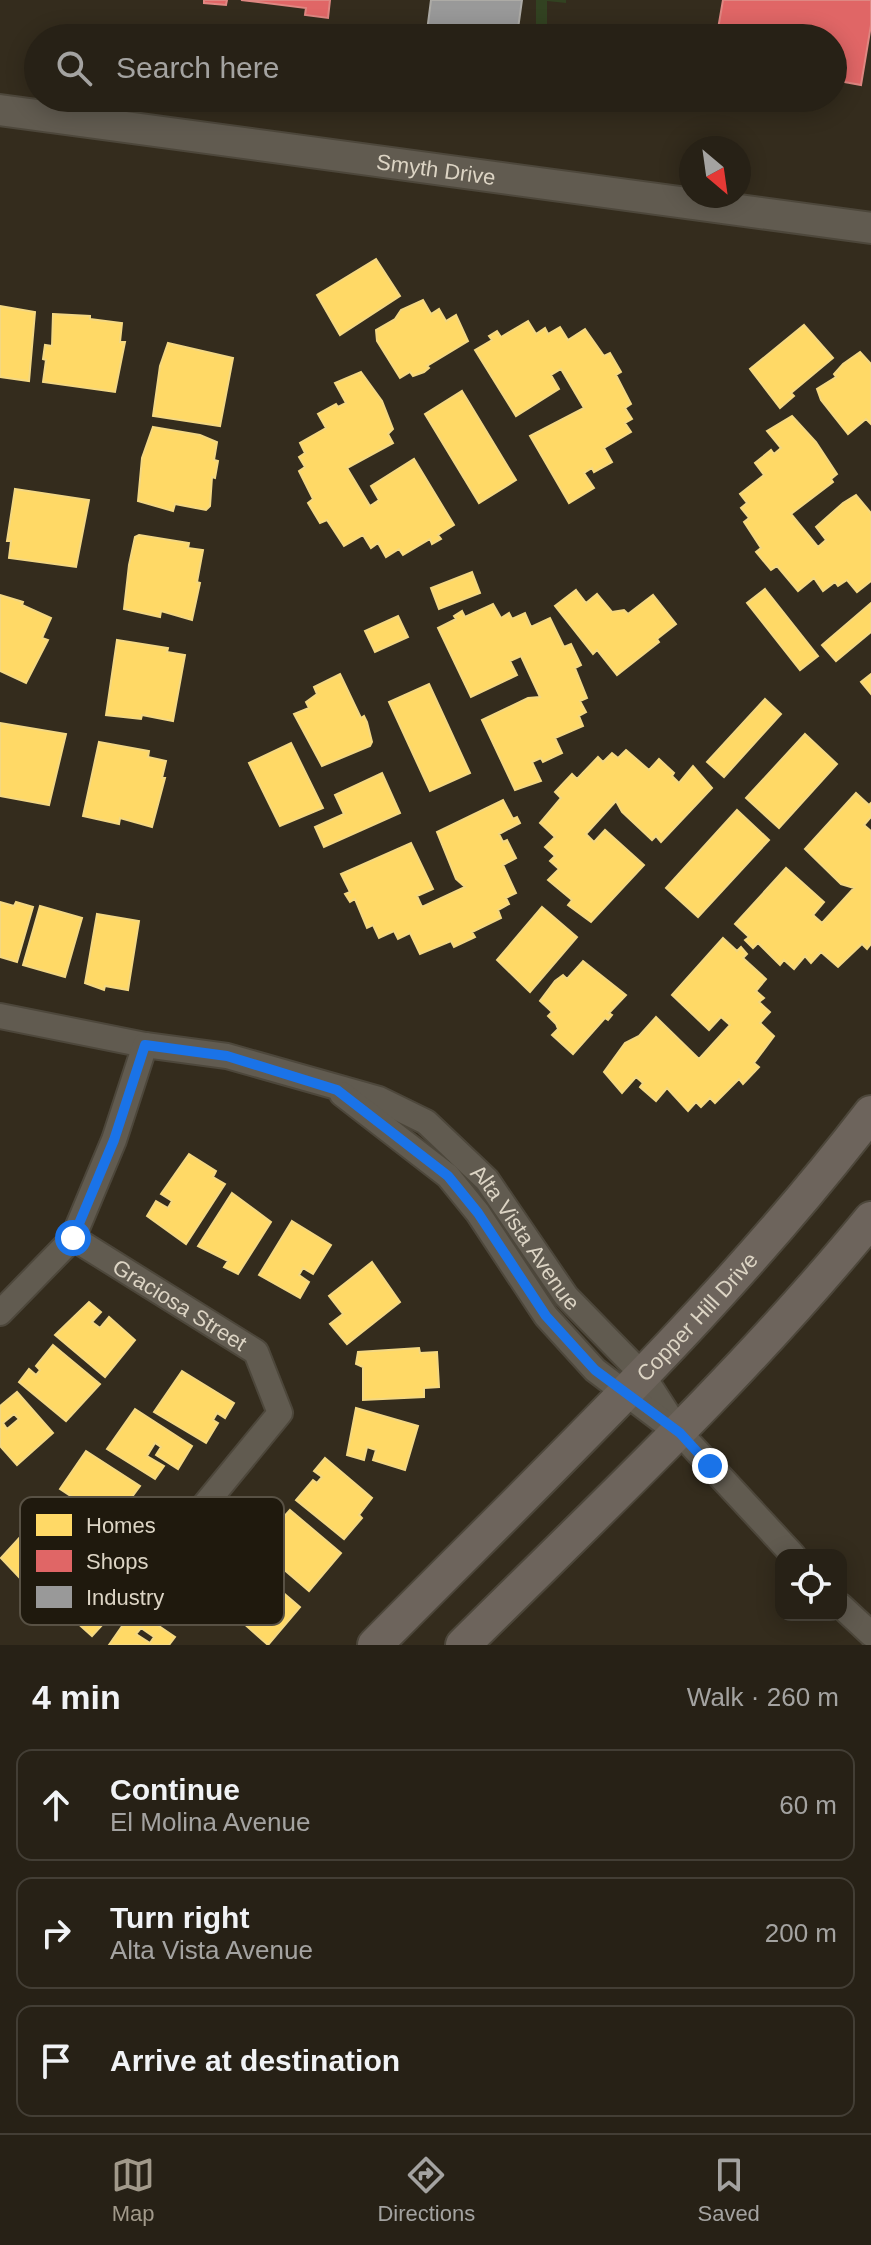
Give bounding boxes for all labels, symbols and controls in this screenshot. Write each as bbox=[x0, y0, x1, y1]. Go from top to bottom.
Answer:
search box bbox=[24, 24, 847, 112]
icon: search bbox=[52, 46, 96, 90]
text: Search here bbox=[116, 51, 279, 84]
north arrow bbox=[679, 136, 751, 208]
street label: Smyth Drive bbox=[375, 149, 497, 190]
street label: Alta Vista Avenue bbox=[466, 1160, 585, 1315]
route start bbox=[55, 1220, 91, 1256]
street label: Copper Hill Drive bbox=[632, 1247, 763, 1386]
street label: Graciosa Street bbox=[108, 1254, 251, 1356]
route end bbox=[692, 1448, 728, 1484]
legend bbox=[20, 1497, 284, 1625]
text: Homes bbox=[86, 1513, 156, 1538]
text: Shops bbox=[86, 1549, 148, 1574]
map controls bbox=[775, 1549, 847, 1621]
button: locate bbox=[775, 1549, 847, 1621]
text: Industry bbox=[86, 1585, 164, 1610]
text: 4 min bbox=[32, 1678, 121, 1716]
text: Walk · 260 m bbox=[687, 1682, 839, 1712]
text: Continue bbox=[110, 1773, 240, 1806]
icon: ahead bbox=[34, 1783, 78, 1827]
text: 60 m bbox=[779, 1790, 837, 1820]
text: El Molina Avenue bbox=[110, 1807, 310, 1837]
text: Turn right bbox=[110, 1901, 249, 1934]
icon: right bbox=[34, 1911, 78, 1955]
text: 200 m bbox=[765, 1918, 837, 1948]
text: Alta Vista Avenue bbox=[110, 1935, 313, 1965]
icon: arrive bbox=[34, 2039, 78, 2083]
text: Arrive at destination bbox=[110, 2044, 400, 2077]
tab: Map bbox=[111, 2153, 155, 2227]
tab: Directions bbox=[377, 2153, 475, 2227]
tab: Saved bbox=[697, 2153, 760, 2227]

